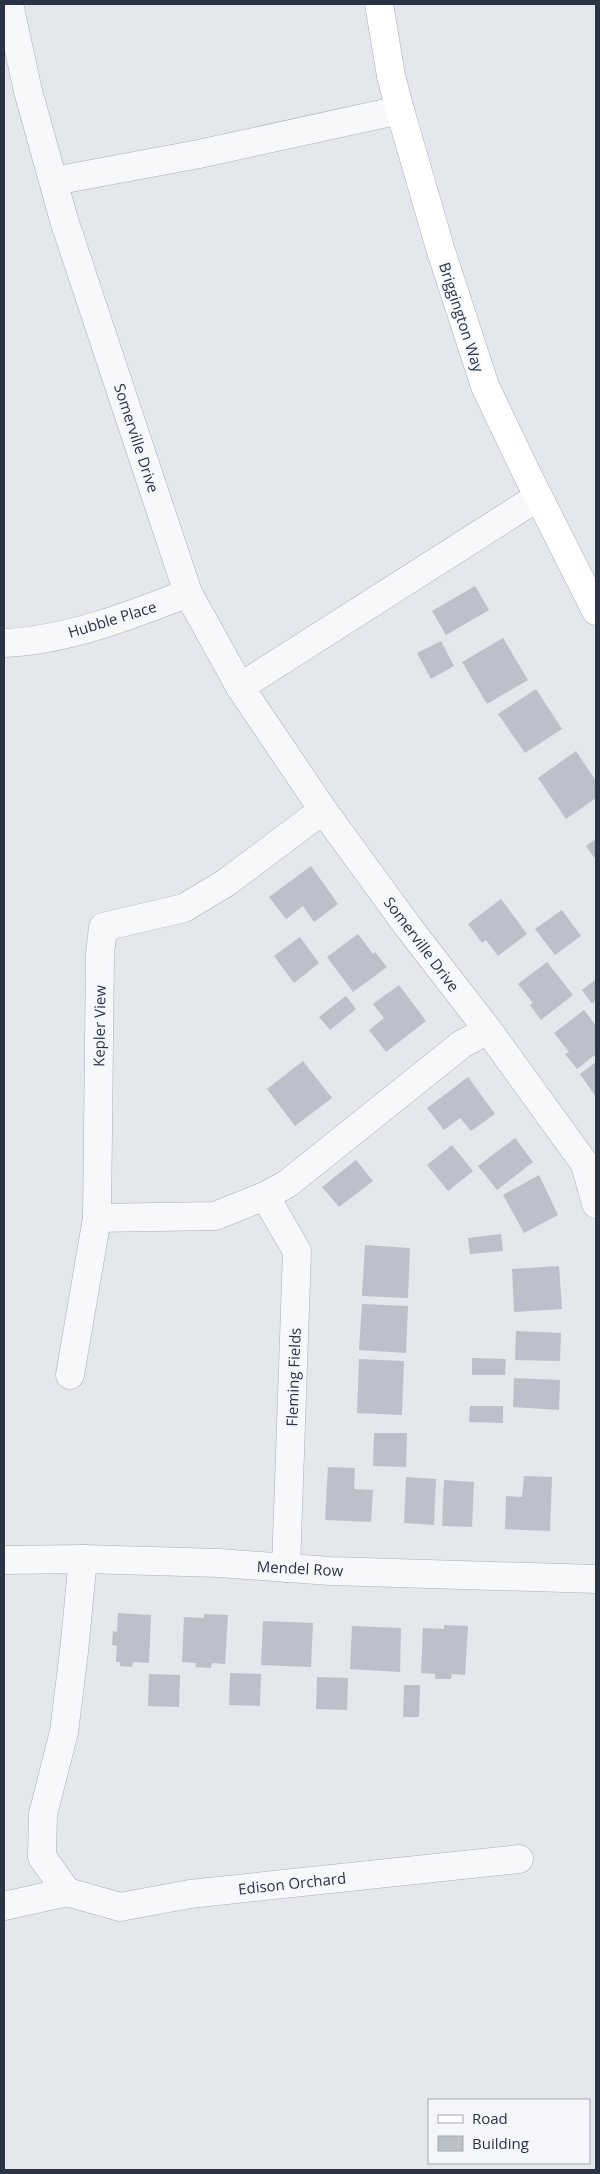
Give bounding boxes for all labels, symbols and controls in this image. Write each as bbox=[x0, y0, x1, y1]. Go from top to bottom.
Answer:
street label: Briggington Way bbox=[435, 260, 489, 375]
street label: Somerville Drive bbox=[110, 381, 164, 495]
street label: Hubble Place bbox=[65, 596, 159, 642]
street label: Somerville Drive bbox=[380, 893, 464, 995]
street label: Kepler View bbox=[88, 985, 110, 1067]
street label: Fleming Fields bbox=[281, 1327, 305, 1427]
street label: Mendel Row bbox=[256, 1556, 344, 1580]
street label: Edison Orchard bbox=[237, 1867, 347, 1899]
legend bbox=[428, 2099, 590, 2164]
text: Road bbox=[472, 2108, 508, 2128]
text: Building bbox=[472, 2133, 529, 2153]

